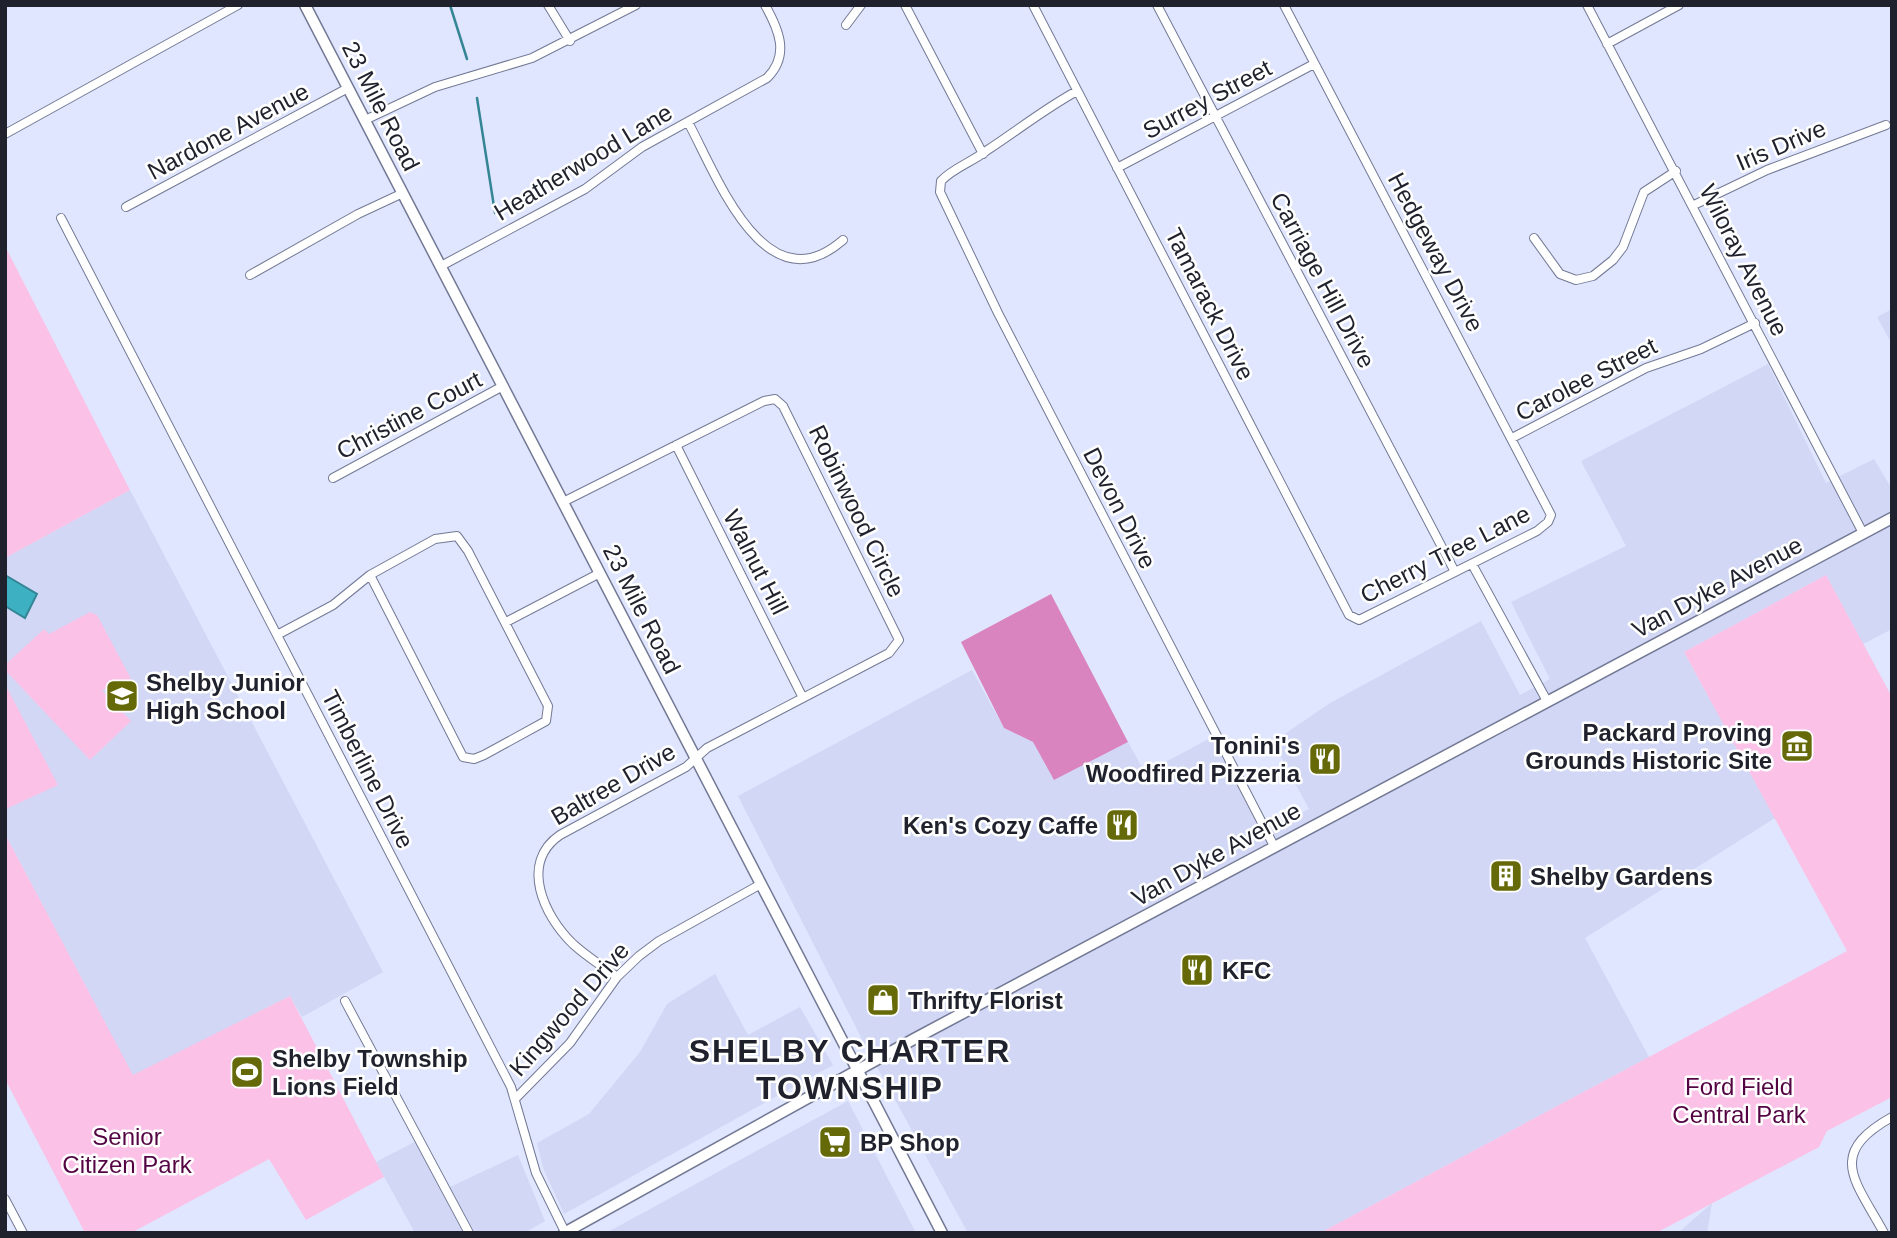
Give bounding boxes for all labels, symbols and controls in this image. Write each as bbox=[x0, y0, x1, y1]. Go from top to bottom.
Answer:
street label: 23 Mile Road bbox=[337, 37, 425, 175]
street label: Surrey Street bbox=[1138, 54, 1276, 144]
street label: Nardone Avenue bbox=[143, 77, 313, 185]
street label: Heatherwood Lane bbox=[489, 98, 677, 226]
street label: Iris Drive bbox=[1732, 114, 1830, 176]
street label: Hedgeway Drive bbox=[1383, 168, 1489, 336]
street label: Wiloray Avenue bbox=[1694, 180, 1794, 340]
street label: Carriage Hill Drive bbox=[1265, 188, 1381, 372]
street label: Tamarack Drive bbox=[1160, 224, 1260, 384]
street label: Carolee Street bbox=[1511, 332, 1661, 426]
street label: Christine Court bbox=[332, 365, 486, 464]
street label: Robinwood Circle bbox=[804, 421, 910, 601]
street label: Devon Drive bbox=[1078, 443, 1162, 573]
street label: Cherry Tree Lane bbox=[1356, 500, 1534, 608]
street label: Walnut Hill bbox=[718, 505, 794, 619]
street label: Van Dyke Avenue bbox=[1627, 531, 1807, 643]
street label: 23 Mile Road bbox=[598, 540, 686, 678]
place label: Shelby Junior High School bbox=[146, 669, 305, 724]
school or university icon: Shelby Junior High School bbox=[103, 677, 141, 715]
street label: Timberline Drive bbox=[317, 685, 419, 853]
place label: Packard Proving Grounds Historic Site bbox=[1525, 719, 1772, 774]
museum icon: Packard Proving Grounds Historic Site bbox=[1778, 727, 1816, 765]
place label: Tonini's Woodfired Pizzeria bbox=[1086, 732, 1301, 787]
street label: Baltree Drive bbox=[546, 738, 680, 830]
restaurant icon: Tonini's Woodfired Pizzeria bbox=[1306, 740, 1344, 778]
street label: Van Dyke Avenue bbox=[1127, 796, 1305, 912]
restaurant icon: Ken's Cozy Caffe bbox=[1103, 806, 1141, 844]
place label: Ken's Cozy Caffe bbox=[903, 812, 1098, 839]
building icon: Shelby Gardens bbox=[1487, 857, 1525, 895]
place label: Shelby Gardens bbox=[1530, 863, 1713, 890]
street label: Kingwood Drive bbox=[504, 937, 634, 1081]
restaurant icon: KFC bbox=[1178, 951, 1216, 989]
place label: KFC bbox=[1222, 957, 1271, 984]
shop icon: Thrifty Florist bbox=[864, 981, 902, 1019]
place label: Thrifty Florist bbox=[908, 987, 1063, 1014]
district label: SHELBY CHARTER TOWNSHIP bbox=[689, 1033, 1011, 1106]
place label: Shelby Township Lions Field bbox=[272, 1045, 468, 1100]
sports icon: Shelby Township Lions Field bbox=[228, 1053, 266, 1091]
park label: Ford Field Central Park bbox=[1672, 1073, 1807, 1128]
park label: Senior Citizen Park bbox=[62, 1123, 193, 1178]
supermarket icon: BP Shop bbox=[816, 1123, 854, 1161]
place label: BP Shop bbox=[860, 1129, 960, 1156]

